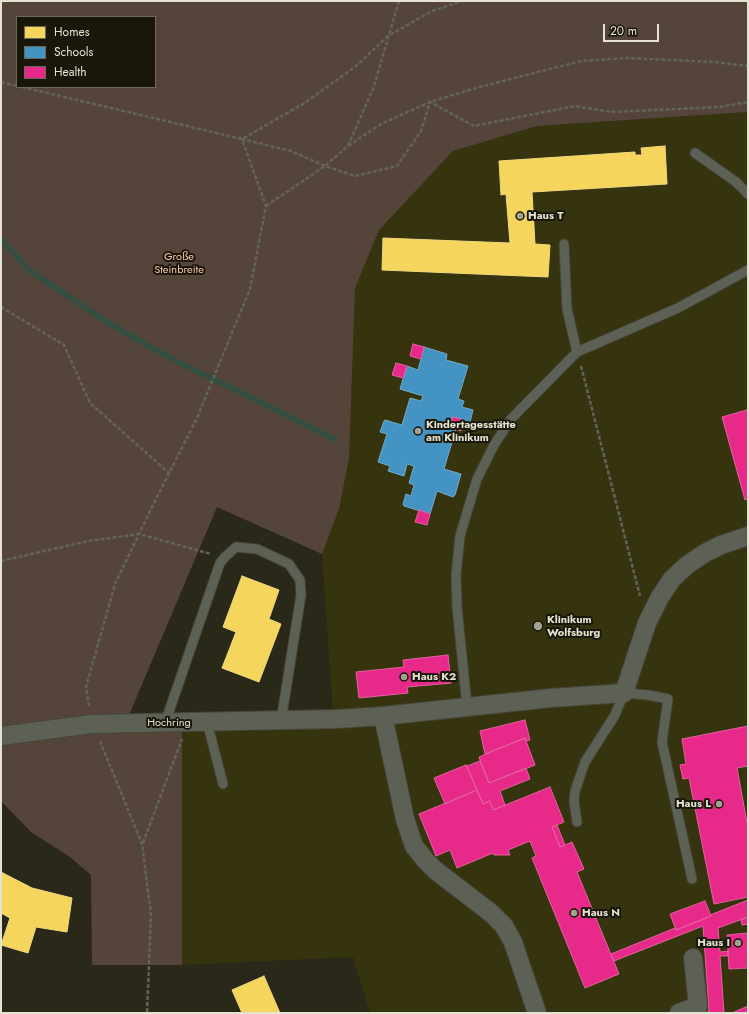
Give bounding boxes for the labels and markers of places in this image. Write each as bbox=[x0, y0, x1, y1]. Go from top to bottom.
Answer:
place label: Haus T bbox=[528, 209, 563, 223]
marker: Haus T bbox=[515, 211, 525, 221]
place label: Kindertagesstätte am Klinikum bbox=[426, 418, 516, 444]
marker: Kindertagesstätte am Klinikum bbox=[413, 426, 423, 436]
place label: Klinikum Wolfsburg bbox=[547, 613, 600, 639]
marker: Klinikum Wolfsburg bbox=[532, 620, 544, 632]
place label: Haus K2 bbox=[412, 670, 456, 684]
marker: Haus K2 bbox=[399, 672, 409, 682]
place label: Haus L bbox=[676, 797, 711, 811]
marker: Haus L bbox=[714, 799, 724, 809]
place label: Haus N bbox=[582, 906, 620, 920]
marker: Haus N bbox=[569, 908, 579, 918]
place label: Haus I bbox=[697, 936, 730, 950]
marker: Haus I bbox=[733, 938, 743, 948]

